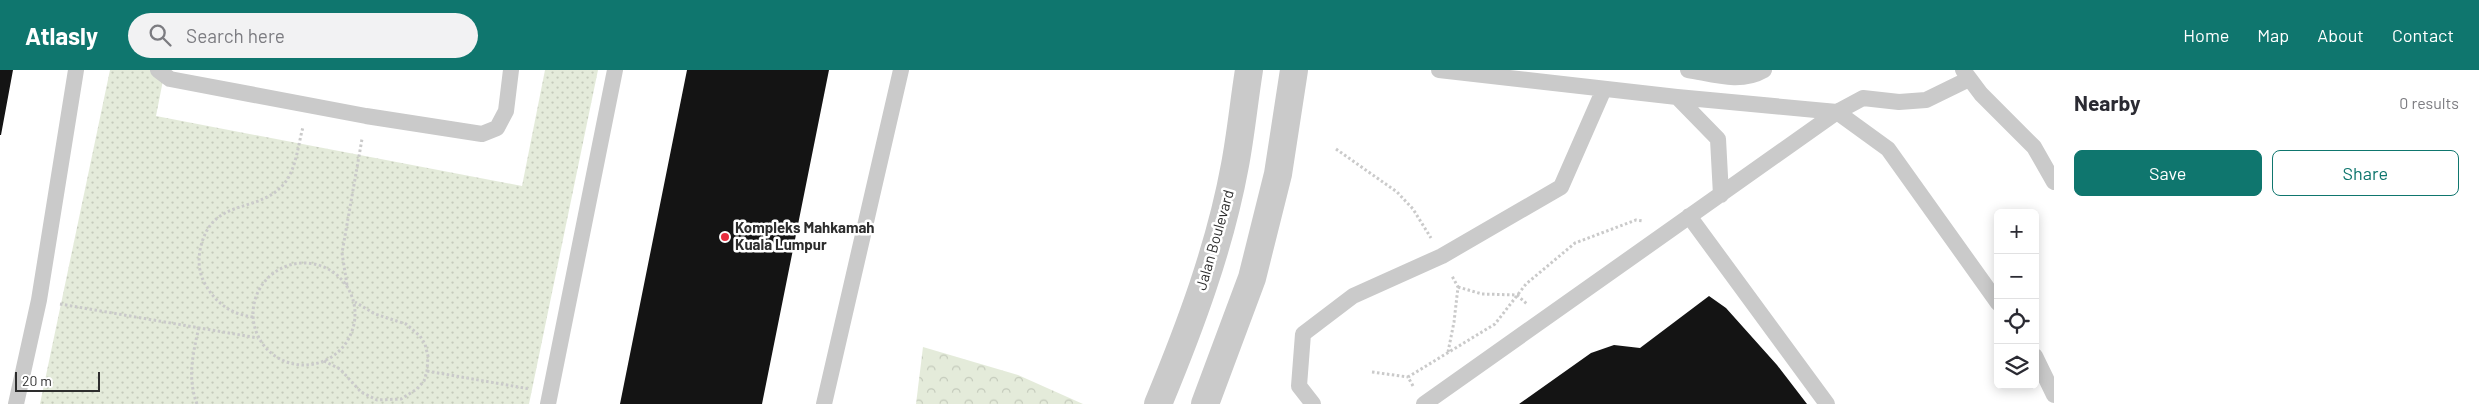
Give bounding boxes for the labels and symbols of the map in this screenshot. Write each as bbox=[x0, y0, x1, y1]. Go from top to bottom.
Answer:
street label: Jalan Boulevard bbox=[1191, 187, 1237, 292]
place label: Kompleks Mahkamah Kuala Lumpur bbox=[735, 218, 875, 253]
marker: Kompleks Mahkamah Kuala Lumpur bbox=[719, 231, 731, 243]
scale bar bbox=[15, 369, 100, 392]

